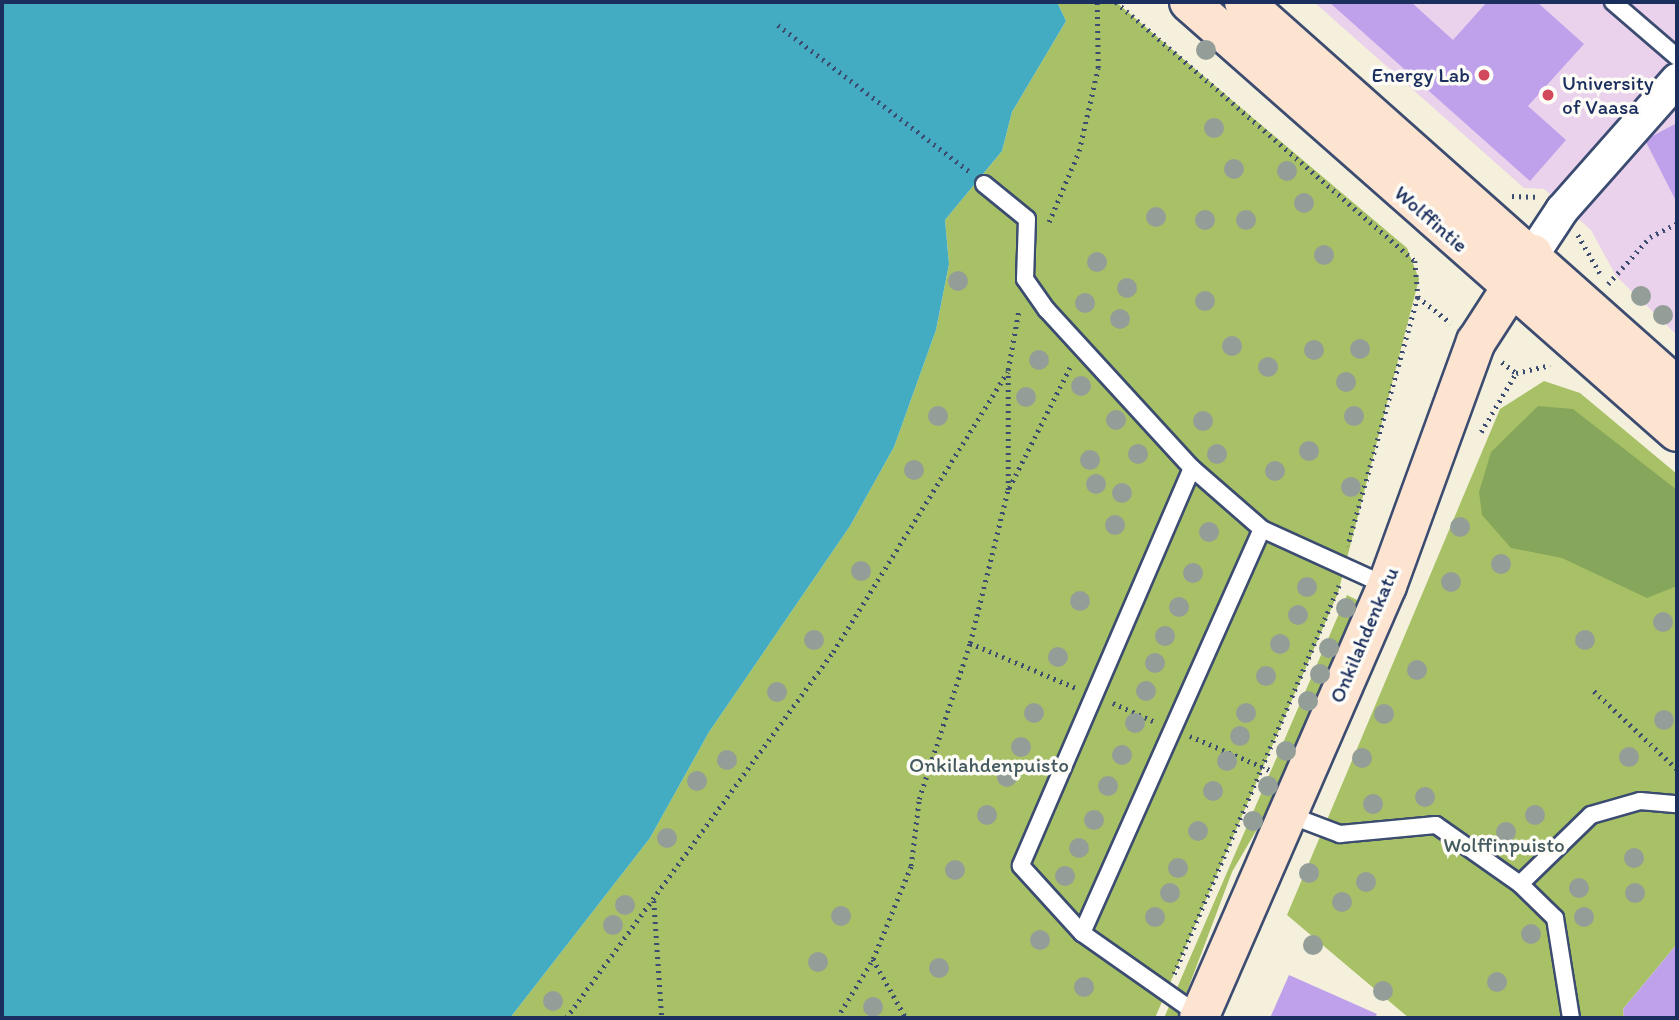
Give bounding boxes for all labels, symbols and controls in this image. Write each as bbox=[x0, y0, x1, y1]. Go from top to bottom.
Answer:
place label: Energy Lab bbox=[1371, 62, 1470, 88]
marker: Energy Lab bbox=[1476, 67, 1492, 83]
place label: University of Vaasa bbox=[1562, 70, 1654, 120]
marker: University of Vaasa bbox=[1540, 87, 1556, 103]
street label: Wolffintie bbox=[1389, 180, 1473, 258]
street label: Onkilahdenkatu bbox=[1324, 563, 1404, 707]
park label: Onkilahdenpuisto bbox=[909, 752, 1069, 778]
park label: Wolffinpuisto bbox=[1443, 832, 1565, 858]

